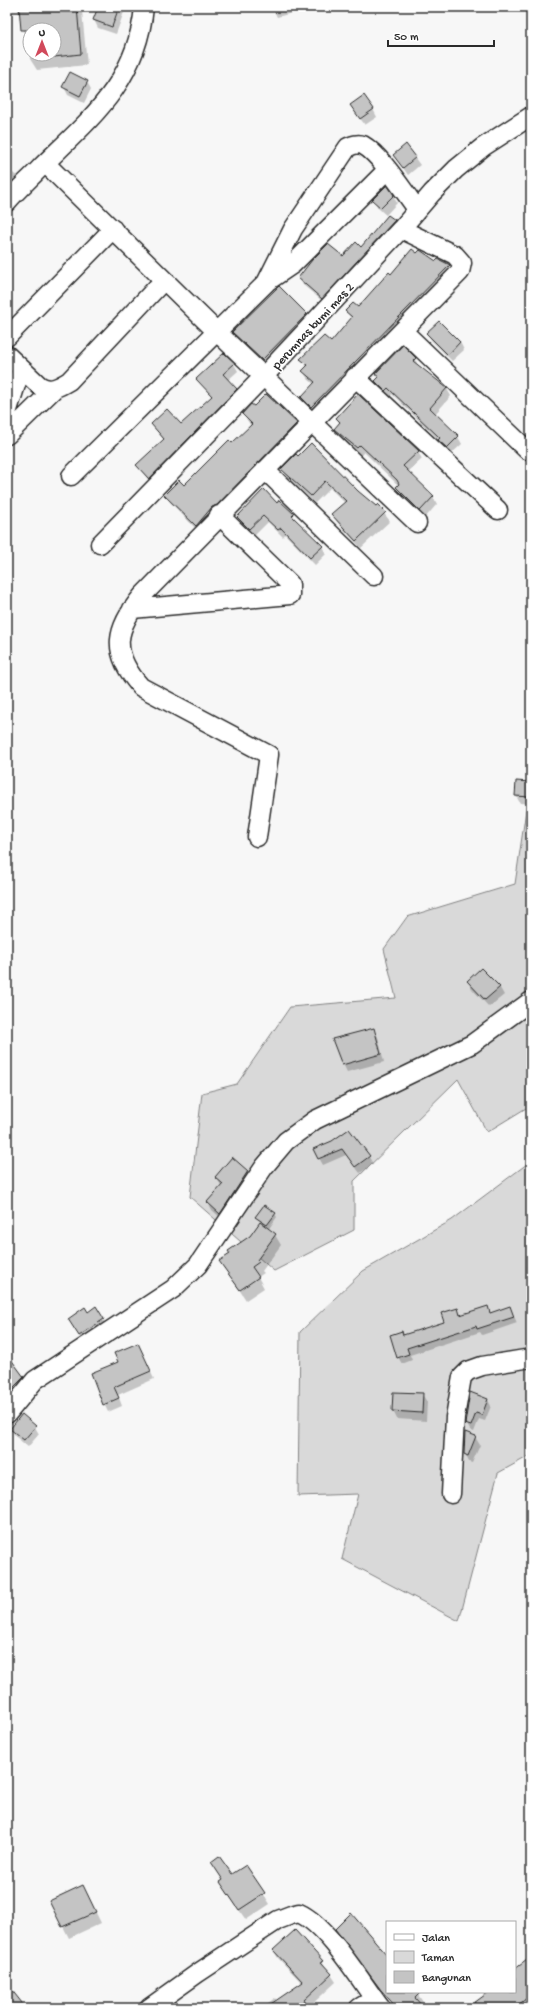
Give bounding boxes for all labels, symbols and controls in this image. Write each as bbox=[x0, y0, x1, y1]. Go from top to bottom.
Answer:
north arrow bbox=[22, 22, 62, 62]
scale bar bbox=[388, 22, 494, 48]
text: U bbox=[39, 28, 46, 40]
text: 50 m bbox=[394, 31, 419, 45]
street label: perumnas bumi mas 2 bbox=[269, 280, 358, 374]
legend bbox=[386, 1921, 516, 1993]
text: Jalan bbox=[422, 1932, 450, 1946]
text: Taman bbox=[421, 1952, 454, 1966]
text: Bangunan bbox=[421, 1972, 471, 1986]

